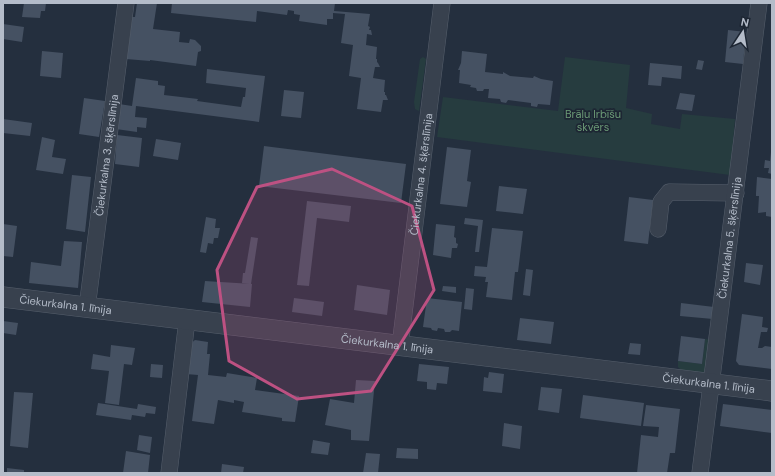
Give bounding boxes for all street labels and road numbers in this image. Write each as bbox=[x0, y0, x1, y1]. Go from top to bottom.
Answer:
street label: Čiekurkalna 3. šķērslīnija bbox=[92, 94, 121, 217]
street label: Čiekurkalna 4. šķērslīnija bbox=[407, 112, 435, 236]
street label: Čiekurkalna 5. šķērslīnija bbox=[715, 176, 744, 300]
street label: Čiekurkalna 1. līnija bbox=[19, 292, 113, 317]
street label: Čiekurkalna 1. līnija bbox=[340, 331, 434, 357]
street label: Čiekurkalna 1. līnija bbox=[662, 371, 756, 396]

